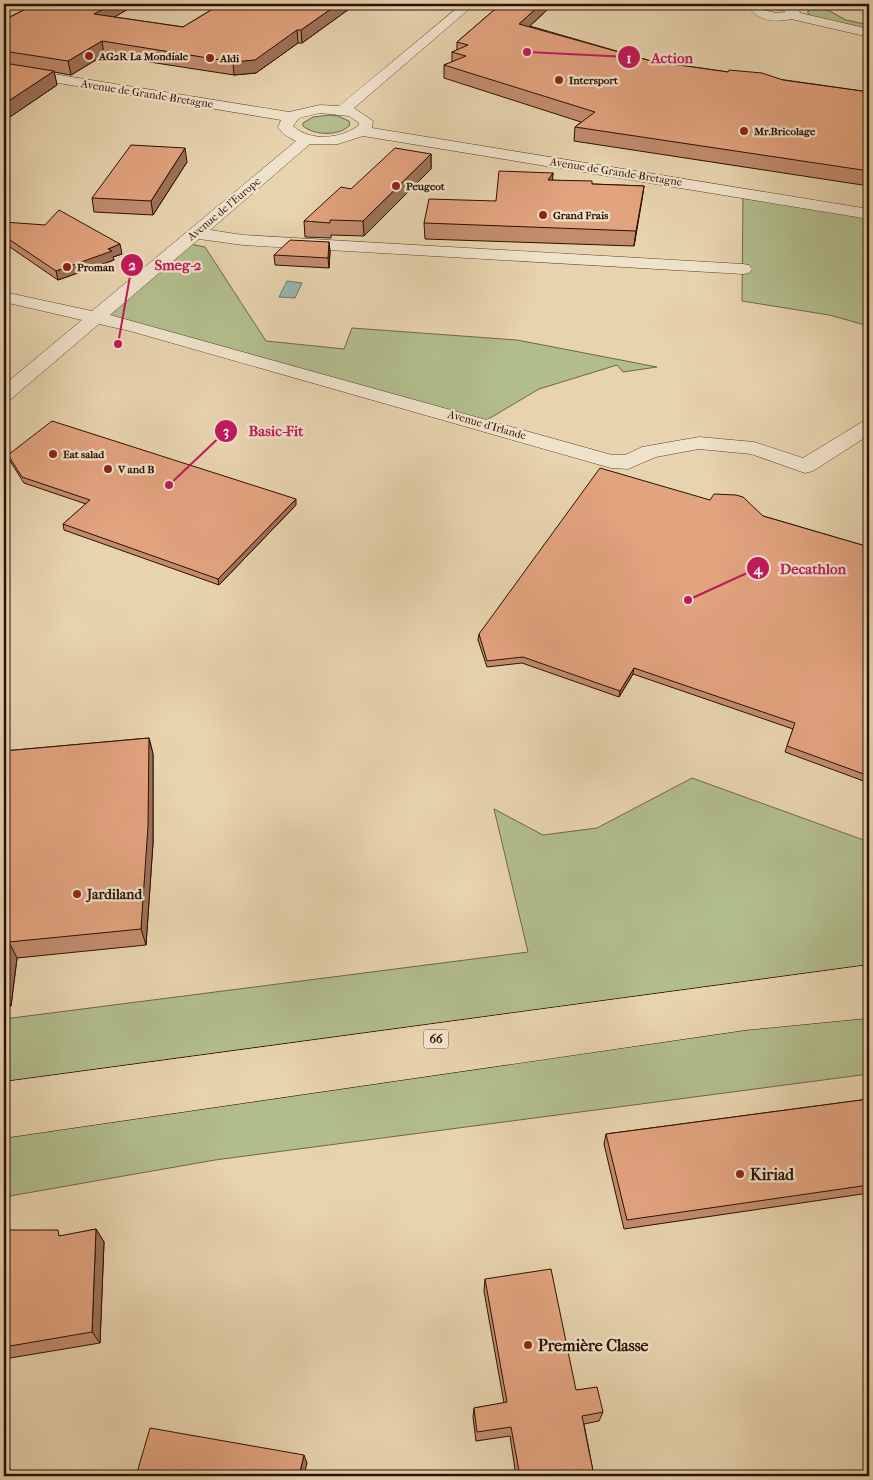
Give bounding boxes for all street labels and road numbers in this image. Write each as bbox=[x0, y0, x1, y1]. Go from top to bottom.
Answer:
street label: Avenue de Grande-Bretagne bbox=[79, 77, 215, 111]
street label: Avenue de Grande-Bretagne bbox=[548, 155, 684, 189]
street label: Avenue de l'Europe bbox=[184, 174, 264, 244]
street label: Avenue d'Irlande bbox=[445, 407, 528, 443]
road number: 66 bbox=[424, 1030, 448, 1048]

